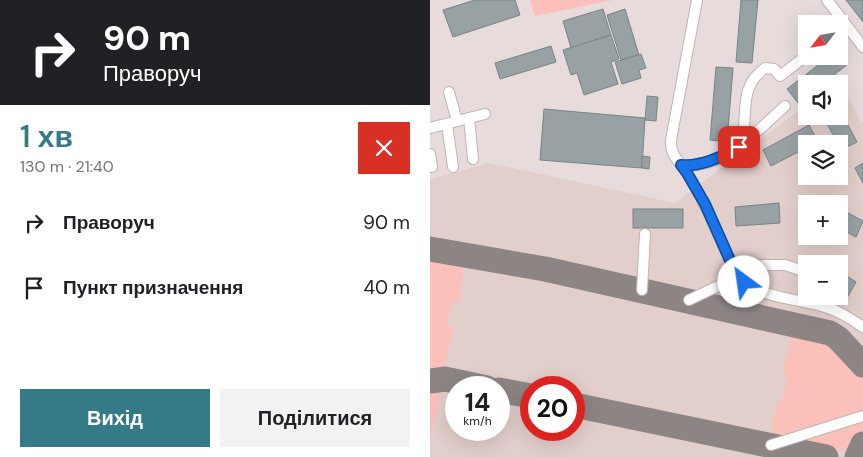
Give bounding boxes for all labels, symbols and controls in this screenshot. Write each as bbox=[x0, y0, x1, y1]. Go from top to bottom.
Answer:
text: 90 m bbox=[103, 15, 191, 61]
north arrow bbox=[798, 15, 848, 65]
map controls bbox=[798, 15, 848, 305]
icon: right bbox=[20, 20, 85, 85]
text: Праворуч bbox=[103, 59, 201, 88]
button: sound bbox=[798, 75, 848, 125]
text: 1 хв bbox=[20, 117, 73, 156]
button: close bbox=[358, 122, 410, 174]
pin bbox=[718, 126, 760, 168]
icon: arrive bbox=[725, 133, 753, 161]
button: layers bbox=[798, 135, 848, 185]
text: 130 m · 21:40 bbox=[20, 156, 114, 177]
button: + bbox=[798, 195, 848, 245]
icon: right bbox=[20, 209, 48, 237]
text: Праворуч bbox=[63, 210, 155, 235]
text: 90 m bbox=[363, 210, 410, 235]
position arrow bbox=[717, 255, 769, 307]
button: − bbox=[798, 255, 848, 305]
icon: arrive bbox=[20, 274, 48, 302]
text: Пункт призначення bbox=[63, 275, 243, 300]
text: 40 m bbox=[363, 275, 410, 300]
speed limit sign: 20 bbox=[520, 376, 585, 441]
text: 14 bbox=[465, 386, 490, 419]
button: Вихід bbox=[20, 389, 210, 447]
button: Поділитися bbox=[220, 389, 410, 447]
text: km/h bbox=[463, 413, 492, 429]

